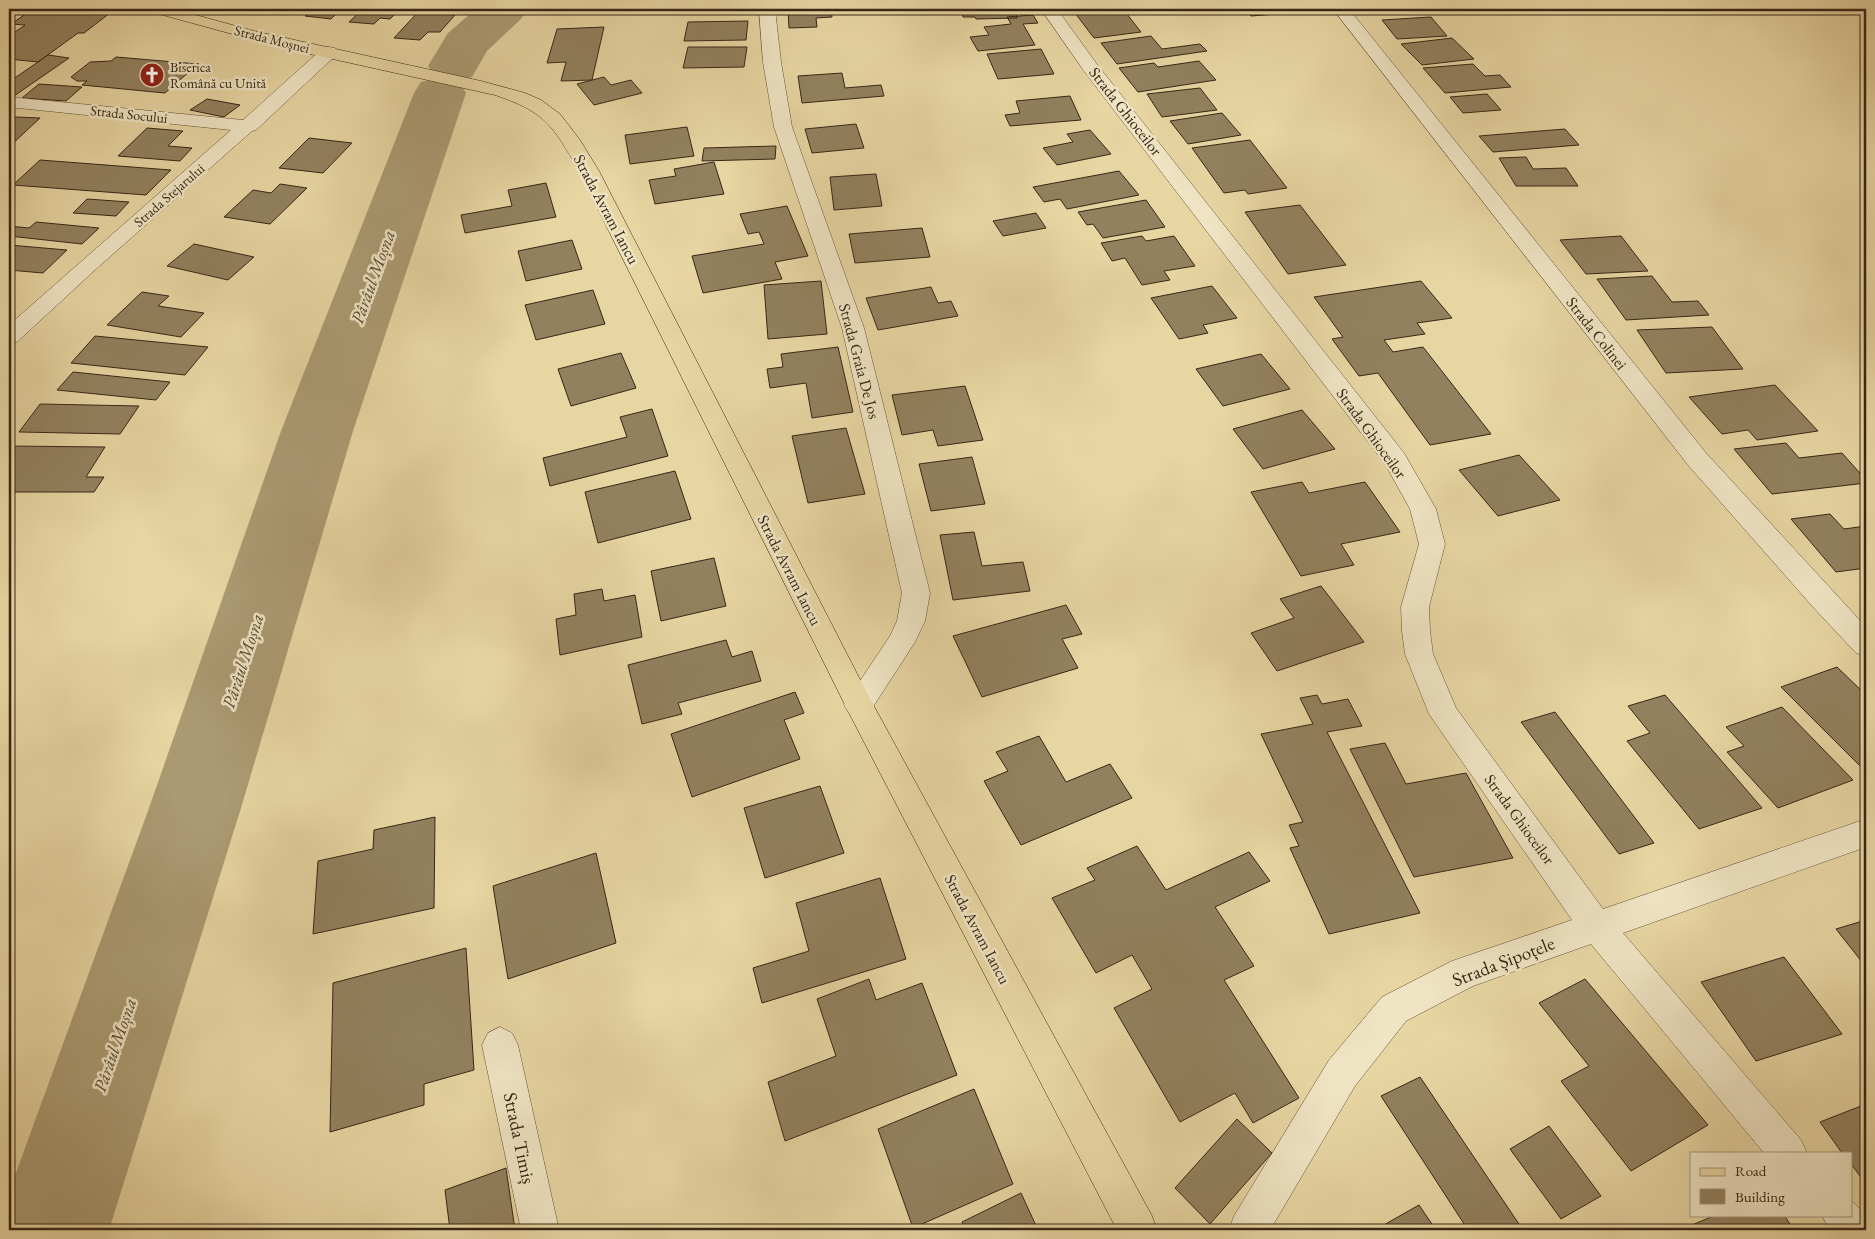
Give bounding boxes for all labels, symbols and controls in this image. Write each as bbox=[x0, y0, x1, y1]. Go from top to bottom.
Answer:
street label: Strada Moșnei bbox=[233, 21, 312, 57]
place label: Biserica Română cu Unită bbox=[170, 58, 267, 92]
church icon: Biserica Română cu Unită bbox=[139, 62, 165, 88]
street label: Strada Ghioceilor bbox=[1084, 63, 1167, 160]
street label: Strada Socului bbox=[90, 101, 169, 127]
street label: Strada Avram Iancu bbox=[569, 151, 645, 268]
street label: Strada Stejarului bbox=[130, 159, 209, 231]
water label: Pârâul Moșna bbox=[345, 227, 401, 327]
street label: Strada Colinei bbox=[1561, 292, 1632, 374]
street label: Strada Graia De Jos bbox=[834, 301, 885, 421]
street label: Strada Ghioceilor bbox=[1332, 384, 1412, 483]
street label: Strada Avram Iancu bbox=[753, 511, 827, 630]
water label: Pârâul Moșna bbox=[216, 611, 270, 711]
street label: Strada Ghioceilor bbox=[1480, 770, 1560, 869]
street label: Strada Avram Iancu bbox=[940, 871, 1016, 988]
street label: Strada Șipoțele bbox=[1448, 930, 1558, 992]
water label: Pârâul Moșna bbox=[88, 995, 142, 1095]
street label: Strada Timiș bbox=[498, 1090, 541, 1186]
legend bbox=[1690, 1152, 1852, 1216]
text: Road bbox=[1735, 1161, 1767, 1180]
text: Building bbox=[1735, 1187, 1785, 1206]

